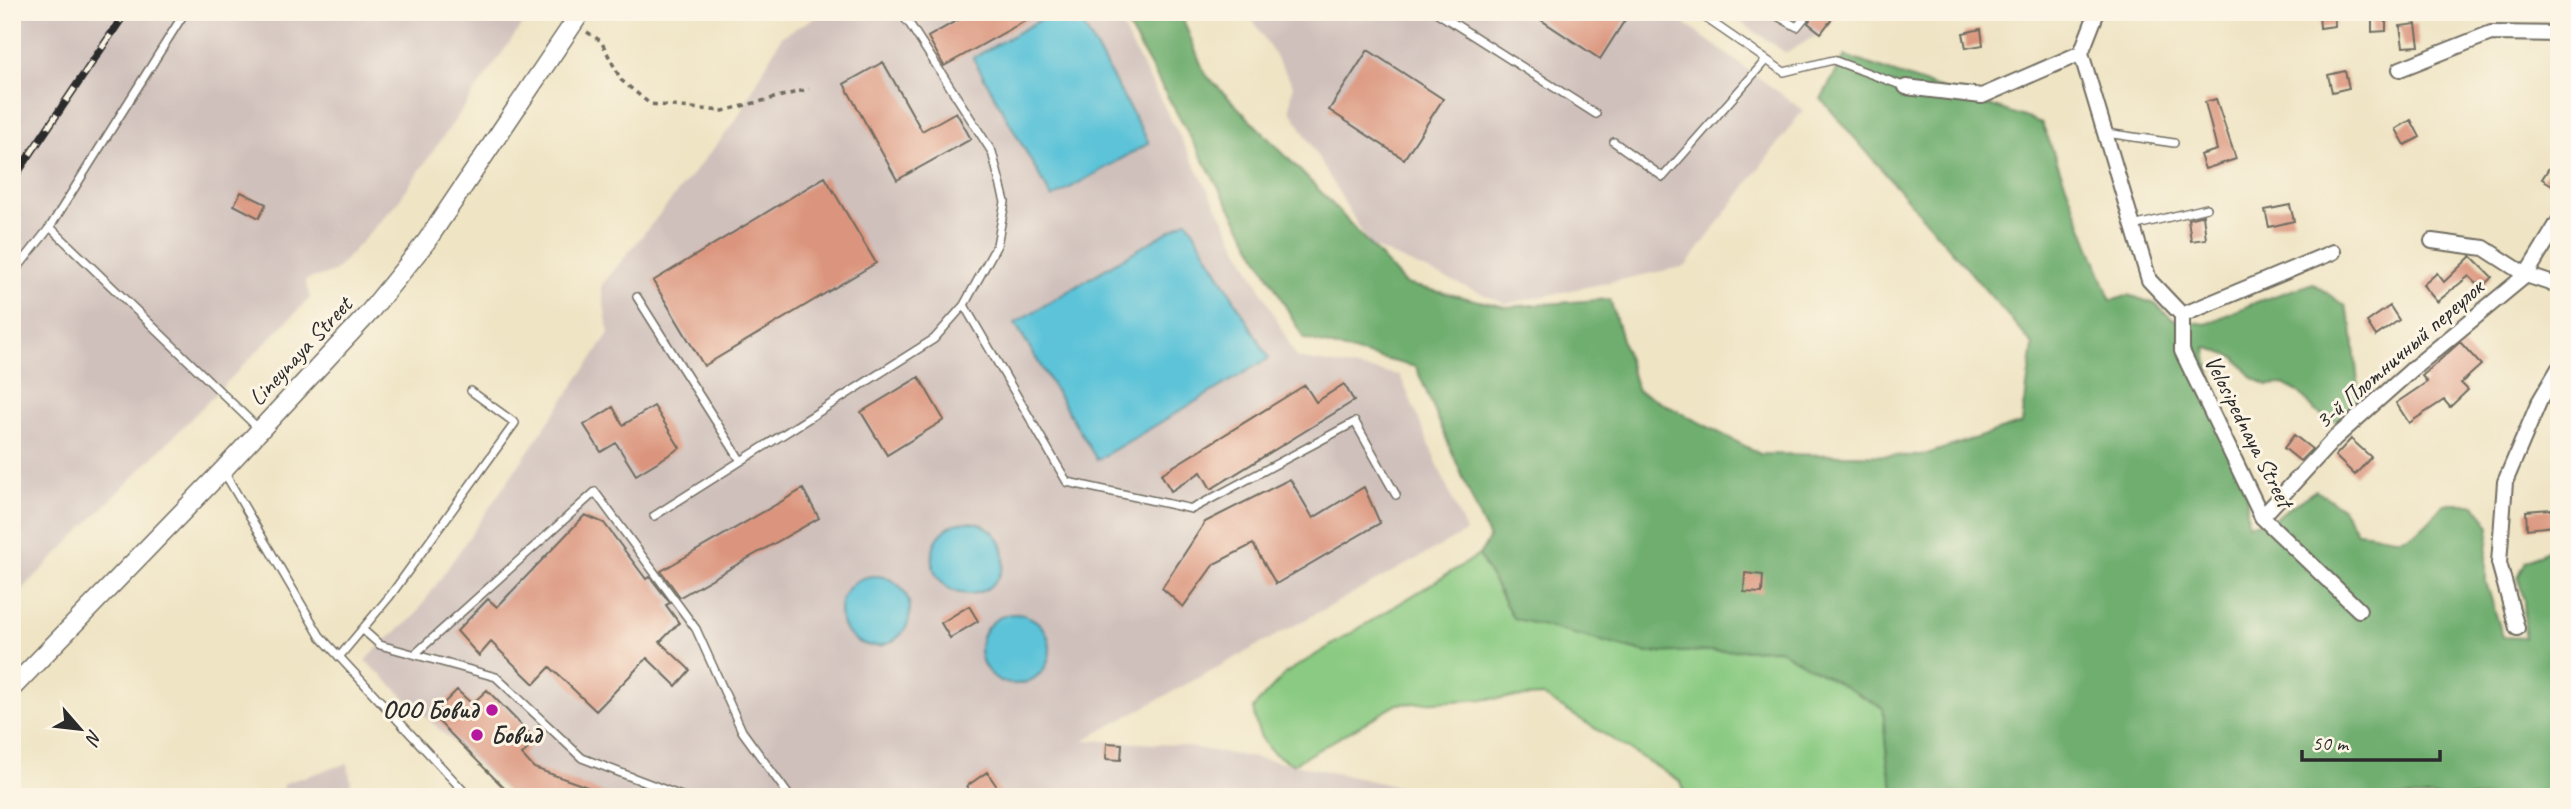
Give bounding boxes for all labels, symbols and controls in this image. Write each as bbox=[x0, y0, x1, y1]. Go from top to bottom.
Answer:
street label: 3-й Плотничный переулок bbox=[2309, 271, 2491, 435]
street label: Lineynaya Street bbox=[242, 289, 360, 412]
street label: Velosipednaya Street bbox=[2198, 350, 2302, 515]
north arrow bbox=[46, 694, 116, 764]
place label: ООО Бовид bbox=[383, 695, 480, 725]
marker: ООО Бовид bbox=[484, 702, 500, 718]
scale bar bbox=[2302, 718, 2440, 762]
place label: Бовид bbox=[491, 720, 544, 750]
text: N bbox=[79, 726, 107, 750]
marker: Бовид bbox=[469, 727, 485, 743]
text: 50 m bbox=[2312, 730, 2350, 756]

